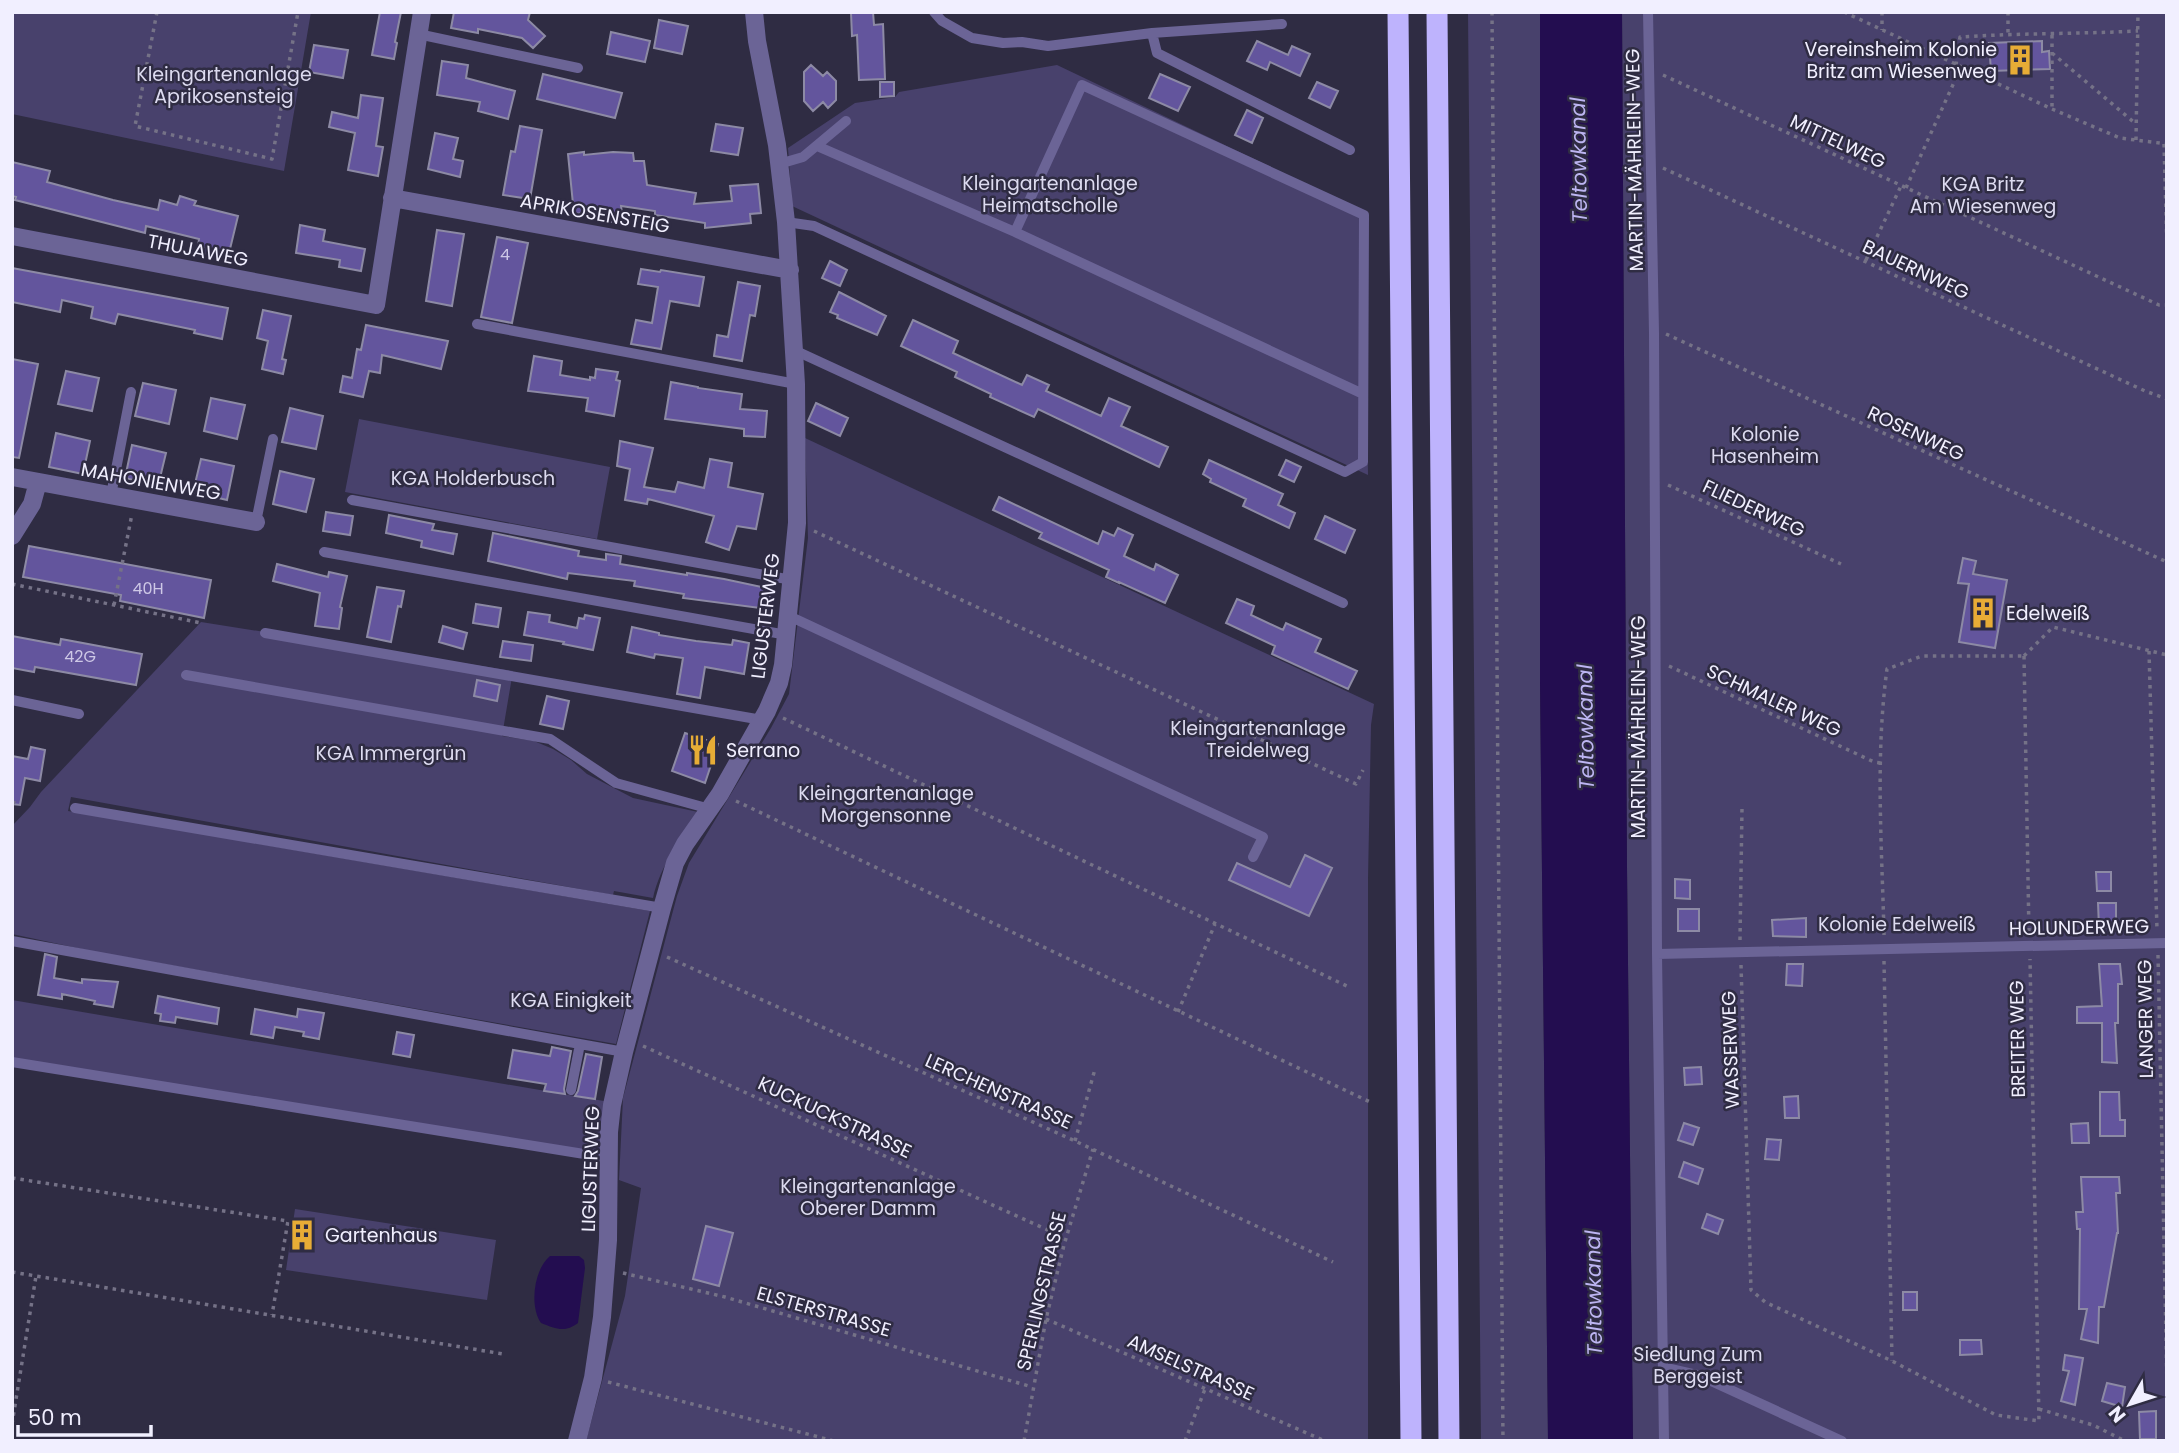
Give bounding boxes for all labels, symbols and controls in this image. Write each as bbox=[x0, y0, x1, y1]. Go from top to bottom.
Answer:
place label: Vereinsheim Kolonie Britz am Wiesenweg bbox=[1805, 36, 1997, 85]
building icon: Vereinsheim Kolonie Britz am Wiesenweg bbox=[2003, 43, 2037, 77]
street label: MARTIN-MÄHRLEIN-WEG bbox=[1619, 48, 1650, 272]
park label: Kleingartenanlage Aprikosensteig bbox=[136, 61, 312, 110]
water label: Teltowkanal bbox=[1563, 96, 1594, 223]
street label: MITTELWEG bbox=[1786, 108, 1890, 175]
park label: Kleingartenanlage Heimatscholle bbox=[962, 170, 1138, 219]
park label: KGA Britz Am Wiesenweg bbox=[1910, 171, 2056, 220]
street label: APRIKOSENSTEIG bbox=[518, 187, 672, 240]
street label: THUJAWEG bbox=[145, 227, 251, 273]
street label: BAUERNWEG bbox=[1858, 233, 1974, 306]
house number: 4 bbox=[500, 243, 510, 266]
street label: ROSENWEG bbox=[1863, 399, 1969, 468]
park label: Kolonie Hasenheim bbox=[1711, 421, 1819, 470]
street label: MAHONIENWEG bbox=[79, 456, 223, 507]
park label: KGA Holderbusch bbox=[391, 465, 555, 492]
street label: FLIEDERWEG bbox=[1698, 473, 1809, 544]
street label: LIGUSTERWEG bbox=[744, 552, 787, 680]
house number: 40H bbox=[132, 577, 164, 600]
building icon: Edelweiß bbox=[1966, 596, 2000, 630]
place label: Edelweiß bbox=[2006, 600, 2090, 627]
street label: MARTIN-MÄHRLEIN-WEG bbox=[1625, 616, 1652, 838]
house number: 42G bbox=[64, 645, 96, 668]
street label: SCHMALER WEG bbox=[1702, 657, 1846, 743]
water label: Teltowkanal bbox=[1570, 663, 1601, 790]
park label: Kleingartenanlage Treidelweg bbox=[1170, 715, 1346, 764]
restaurant icon: Serrano bbox=[686, 733, 720, 767]
place label: Serrano bbox=[726, 737, 800, 764]
park label: KGA Immergrün bbox=[316, 740, 466, 767]
park label: Kleingartenanlage Morgensonne bbox=[798, 780, 974, 829]
park label: Kolonie Edelweiß bbox=[1818, 911, 1976, 938]
street label: HOLUNDERWEG bbox=[2009, 913, 2149, 942]
street label: LANGER WEG bbox=[2131, 959, 2160, 1079]
street label: BREITER WEG bbox=[2003, 980, 2032, 1098]
park label: KGA Einigkeit bbox=[510, 987, 632, 1014]
street label: WASSERWEG bbox=[1715, 991, 1746, 1109]
street label: LERCHENSTRASSE bbox=[921, 1047, 1077, 1136]
street label: KUCKUCKSTRASSE bbox=[753, 1070, 916, 1165]
street label: LIGUSTERWEG bbox=[575, 1105, 606, 1233]
park label: Kleingartenanlage Oberer Damm bbox=[780, 1173, 956, 1222]
street label: SPERLINGSTRASSE bbox=[1010, 1209, 1073, 1373]
building icon: Gartenhaus bbox=[285, 1218, 319, 1252]
place label: Gartenhaus bbox=[325, 1222, 438, 1249]
water label: Teltowkanal bbox=[1578, 1229, 1609, 1356]
street label: ELSTERSTRASSE bbox=[754, 1279, 894, 1344]
street label: AMSELSTRASSE bbox=[1123, 1327, 1258, 1407]
park label: Siedlung Zum Berggeist bbox=[1633, 1341, 1763, 1390]
north arrow bbox=[2095, 1369, 2165, 1439]
scale bar bbox=[18, 1394, 150, 1438]
text: N bbox=[2102, 1400, 2132, 1428]
text: 50 m bbox=[28, 1403, 82, 1432]

